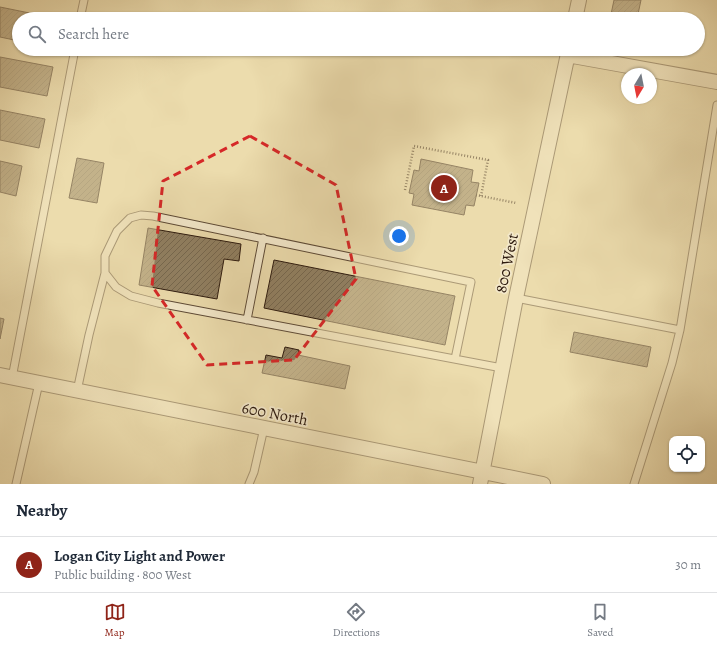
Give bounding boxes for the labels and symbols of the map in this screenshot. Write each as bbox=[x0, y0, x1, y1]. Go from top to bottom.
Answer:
north arrow bbox=[621, 68, 657, 104]
pin: A bbox=[431, 173, 457, 203]
your location bbox=[389, 226, 409, 246]
street label: 800 West bbox=[490, 231, 524, 295]
street label: 600 North bbox=[240, 397, 310, 431]

